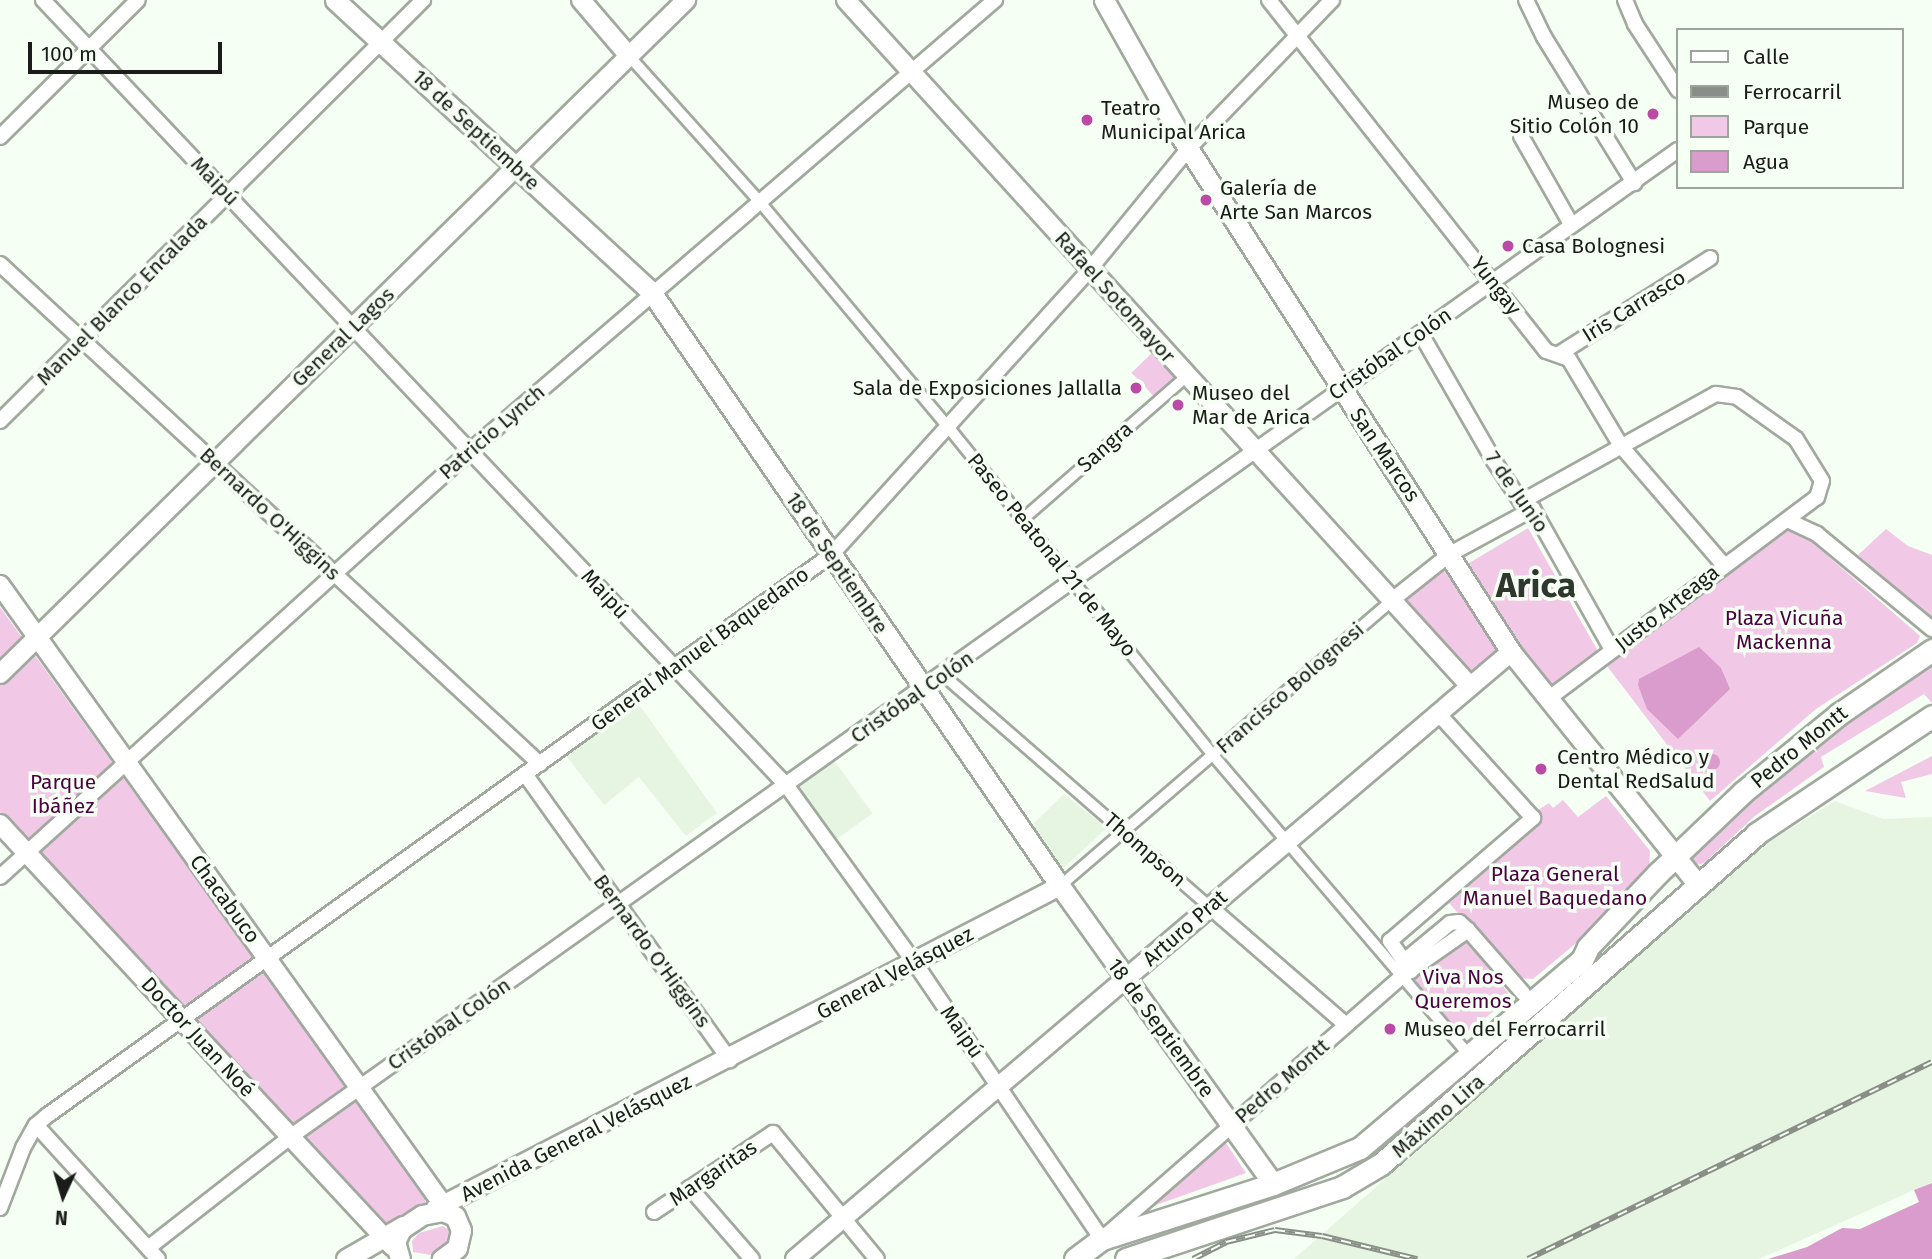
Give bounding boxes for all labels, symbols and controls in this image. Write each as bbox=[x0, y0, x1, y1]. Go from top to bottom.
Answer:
scale bar bbox=[32, 28, 226, 72]
legend bbox=[1676, 28, 1904, 189]
text: 100 m bbox=[41, 41, 97, 67]
text: Calle bbox=[1743, 44, 1789, 70]
street label: 18 de Septiembre bbox=[407, 64, 545, 196]
text: Ferrocarril bbox=[1743, 79, 1841, 105]
place label: Museo de Sitio Colón 10 bbox=[1510, 89, 1639, 139]
place label: Teatro Municipal Arica bbox=[1101, 95, 1246, 145]
marker: Museo de Sitio Colón 10 bbox=[1645, 106, 1661, 122]
marker: Teatro Municipal Arica bbox=[1079, 112, 1095, 128]
text: Parque bbox=[1743, 114, 1809, 140]
text: Agua bbox=[1743, 149, 1789, 175]
street label: Maipú bbox=[186, 151, 244, 211]
place label: Galería de Arte San Marcos bbox=[1220, 175, 1372, 225]
marker: Galería de Arte San Marcos bbox=[1198, 192, 1214, 208]
street label: Manuel Blanco Encalada bbox=[31, 209, 213, 391]
street label: Rafael Sotomayor bbox=[1049, 226, 1181, 368]
place label: Casa Bolognesi bbox=[1522, 233, 1665, 259]
marker: Casa Bolognesi bbox=[1500, 238, 1516, 254]
street label: Yungay bbox=[1465, 252, 1527, 320]
street label: Iris Carrasco bbox=[1578, 264, 1690, 348]
street label: General Lagos bbox=[286, 282, 400, 392]
street label: Cristóbal Colón bbox=[1324, 302, 1456, 406]
place label: Sala de Exposiciones Jallalla bbox=[853, 375, 1122, 401]
street label: Patricio Lynch bbox=[434, 379, 550, 485]
marker: Sala de Exposiciones Jallalla bbox=[1128, 380, 1144, 396]
place label: Museo del Mar de Arica bbox=[1192, 380, 1310, 430]
marker: Museo del Mar de Arica bbox=[1170, 397, 1186, 413]
street label: San Marcos bbox=[1344, 403, 1426, 507]
street label: Sangra bbox=[1072, 416, 1138, 478]
street label: Bernardo O'Higgins bbox=[194, 442, 346, 586]
street label: 7 de Junio bbox=[1480, 446, 1554, 538]
street label: Paseo Peatonal 21 de Mayo bbox=[962, 448, 1142, 662]
street label: 18 de Septiembre bbox=[780, 487, 894, 639]
street label: Justo Arteaga bbox=[1610, 559, 1724, 657]
street label: General Manuel Baquedano bbox=[586, 561, 814, 737]
street label: Maipú bbox=[576, 564, 634, 624]
district label: Arica bbox=[1496, 564, 1576, 606]
park label: Plaza Vicuña Mackenna bbox=[1725, 605, 1843, 655]
street label: Francisco Bolognesi bbox=[1211, 617, 1369, 759]
street label: Cristóbal Colón bbox=[846, 645, 978, 749]
street label: Pedro Montt bbox=[1746, 700, 1852, 794]
place label: Centro Médico y Dental RedSalud bbox=[1557, 744, 1715, 794]
marker: Centro Médico y Dental RedSalud bbox=[1531, 759, 1551, 779]
park label: Parque Ibáñez bbox=[30, 769, 96, 819]
street label: Thompson bbox=[1099, 808, 1191, 892]
street label: Chacabuco bbox=[185, 850, 265, 948]
park label: Plaza General Manuel Baquedano bbox=[1463, 861, 1647, 911]
street label: Bernardo O'Higgins bbox=[588, 870, 716, 1032]
street label: Arturo Prat bbox=[1138, 885, 1232, 971]
street label: General Velásquez bbox=[812, 921, 978, 1025]
street label: 18 de Septiembre bbox=[1102, 954, 1220, 1102]
park label: Viva Nos Queremos bbox=[1414, 964, 1512, 1014]
street label: Doctor Juan Noé bbox=[136, 972, 260, 1102]
street label: Cristóbal Colón bbox=[383, 972, 515, 1076]
street label: Maipú bbox=[935, 1001, 989, 1063]
place label: Museo del Ferrocarril bbox=[1404, 1016, 1606, 1042]
marker: Museo del Ferrocarril bbox=[1382, 1021, 1398, 1037]
street label: Pedro Montt bbox=[1230, 1033, 1334, 1129]
street label: Avenida General Velásquez bbox=[457, 1069, 695, 1207]
street label: Máximo Lira bbox=[1386, 1069, 1490, 1163]
street label: Margaritas bbox=[665, 1135, 761, 1211]
north arrow bbox=[28, 1161, 98, 1231]
text: N bbox=[54, 1206, 69, 1229]

